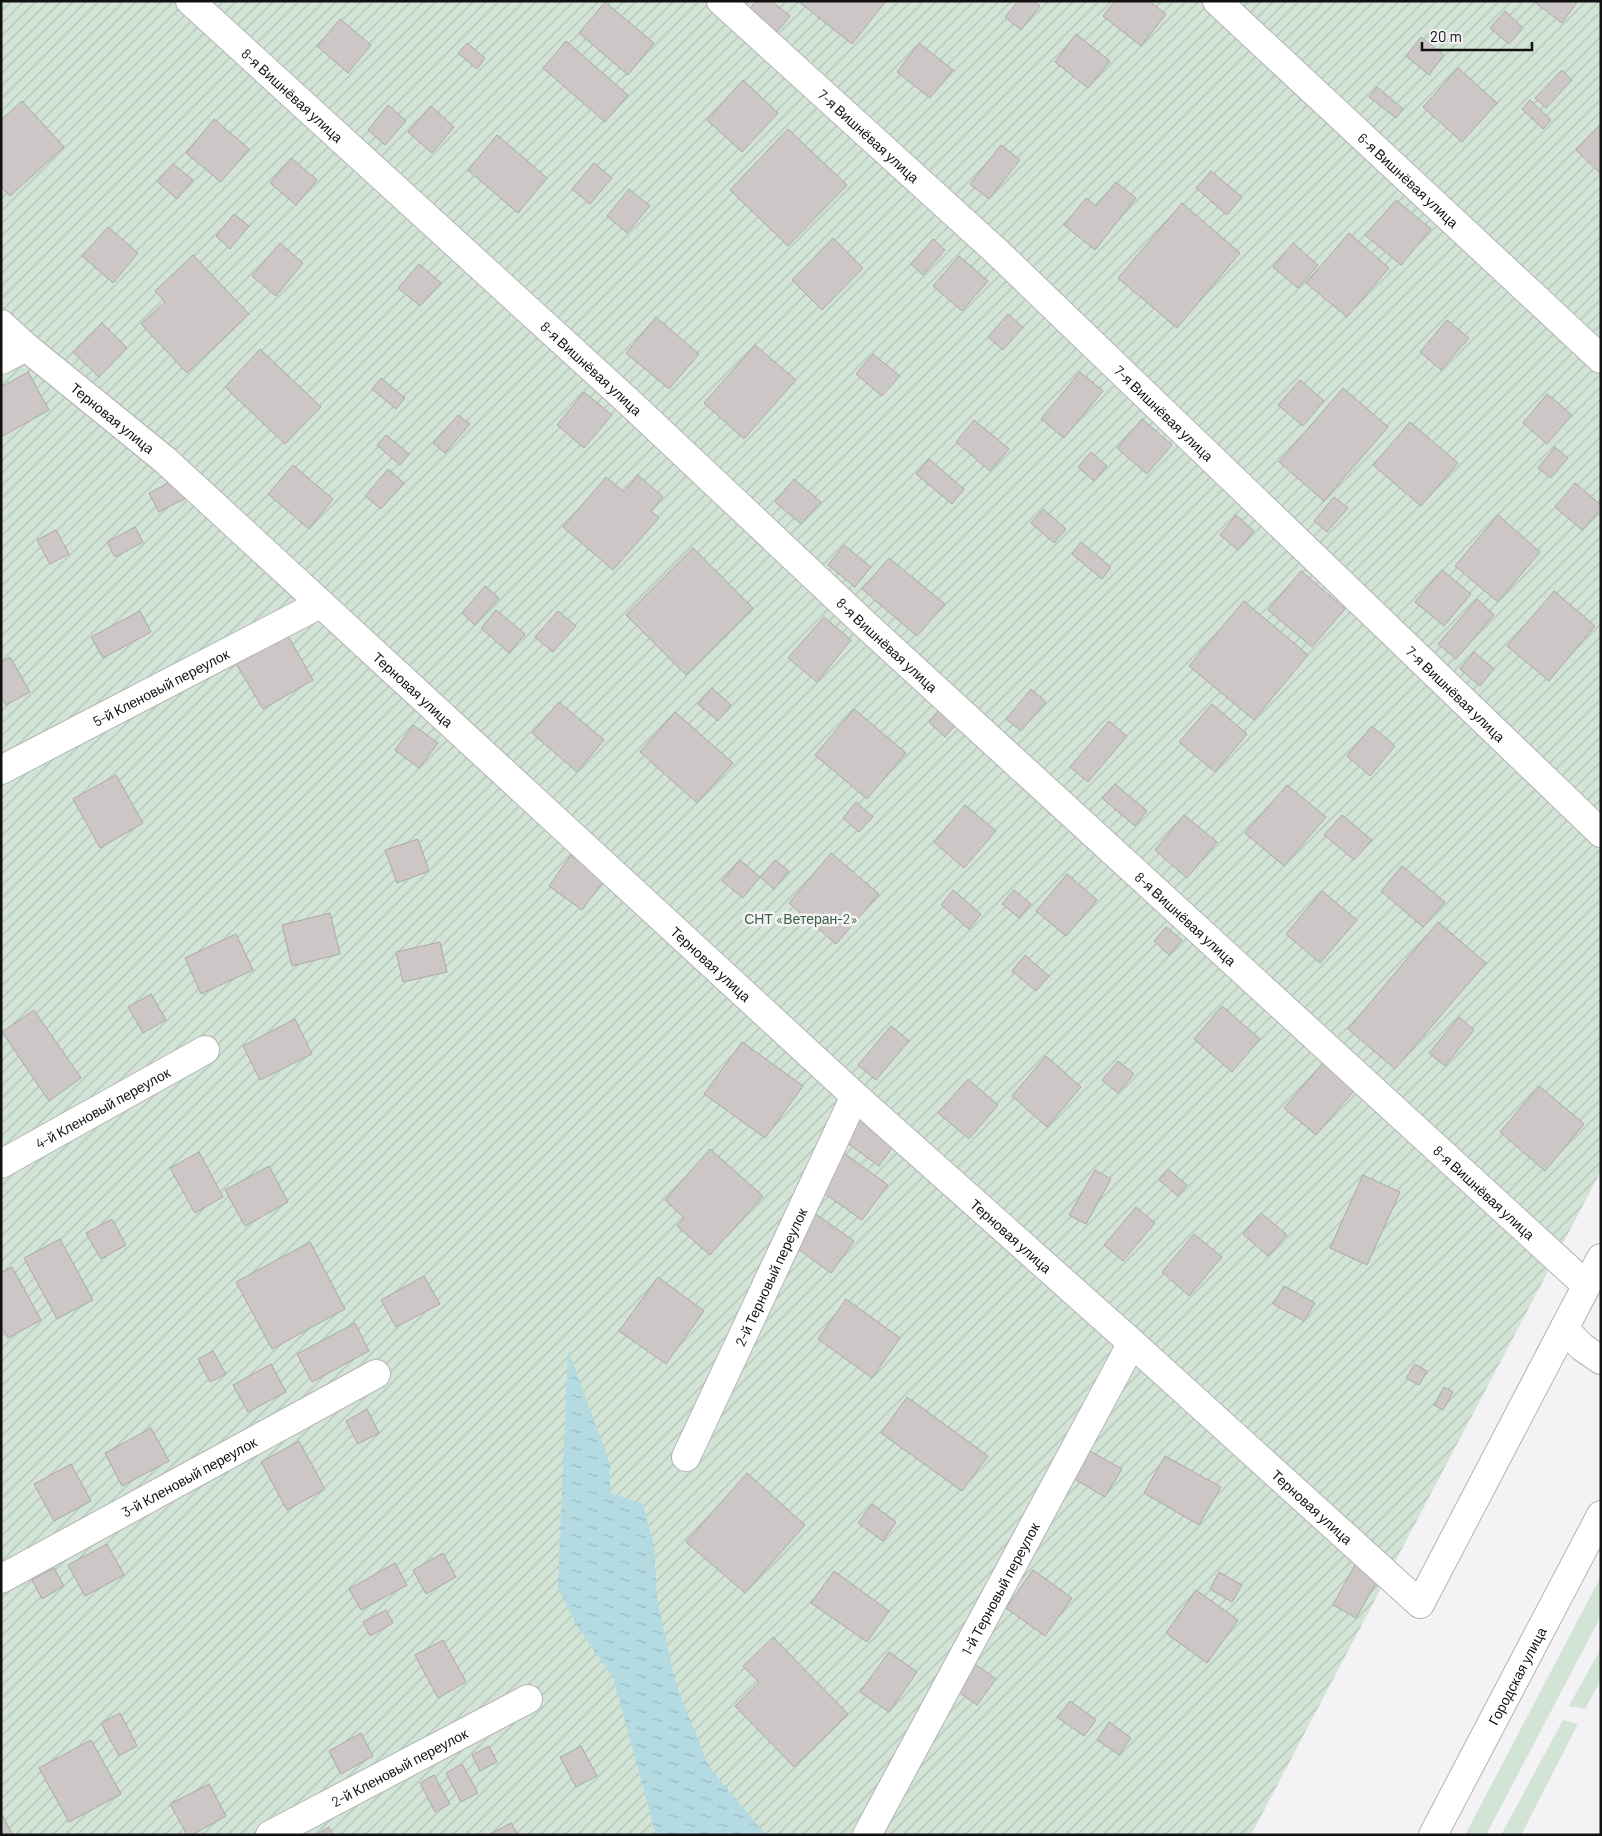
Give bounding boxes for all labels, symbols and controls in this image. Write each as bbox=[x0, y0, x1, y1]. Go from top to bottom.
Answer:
scale bar bbox=[1422, 20, 1532, 52]
text: 20 m bbox=[1430, 27, 1462, 45]
street label: 8-я Вишнёвая улица bbox=[238, 44, 347, 145]
street label: 7-я Вишнёвая улица bbox=[815, 85, 923, 186]
street label: 6-я Вишнёвая улица bbox=[1355, 129, 1463, 231]
street label: 8-я Вишнёвая улица bbox=[537, 317, 646, 419]
street label: 7-я Вишнёвая улица bbox=[1111, 361, 1217, 464]
street label: Терновая улица bbox=[68, 379, 158, 457]
street label: 8-я Вишнёвая улица bbox=[833, 594, 942, 695]
street label: 7-я Вишнёвая улица bbox=[1403, 642, 1509, 745]
street label: 5-й Кленовый переулок bbox=[90, 644, 232, 729]
street label: Терновая улица bbox=[370, 648, 457, 730]
street label: 8-я Вишнёвая улица bbox=[1132, 868, 1240, 969]
park label: СНТ «Ветеран-2» bbox=[744, 910, 858, 927]
street label: Терновая улица bbox=[668, 922, 755, 1005]
street label: 4-й Кленовый переулок bbox=[32, 1063, 173, 1152]
street label: 8-я Вишнёвая улица bbox=[1430, 1141, 1539, 1243]
street label: Терновая улица bbox=[967, 1195, 1056, 1276]
street label: 2-й Терновый переулок bbox=[731, 1204, 810, 1349]
street label: 3-й Кленовый переулок bbox=[118, 1432, 260, 1520]
street label: Терновая улица bbox=[1268, 1466, 1356, 1547]
street label: 1-й Терновый переулок bbox=[957, 1519, 1043, 1658]
street label: Городская улица bbox=[1484, 1624, 1549, 1727]
street label: 2-й Кленовый переулок bbox=[328, 1724, 471, 1810]

